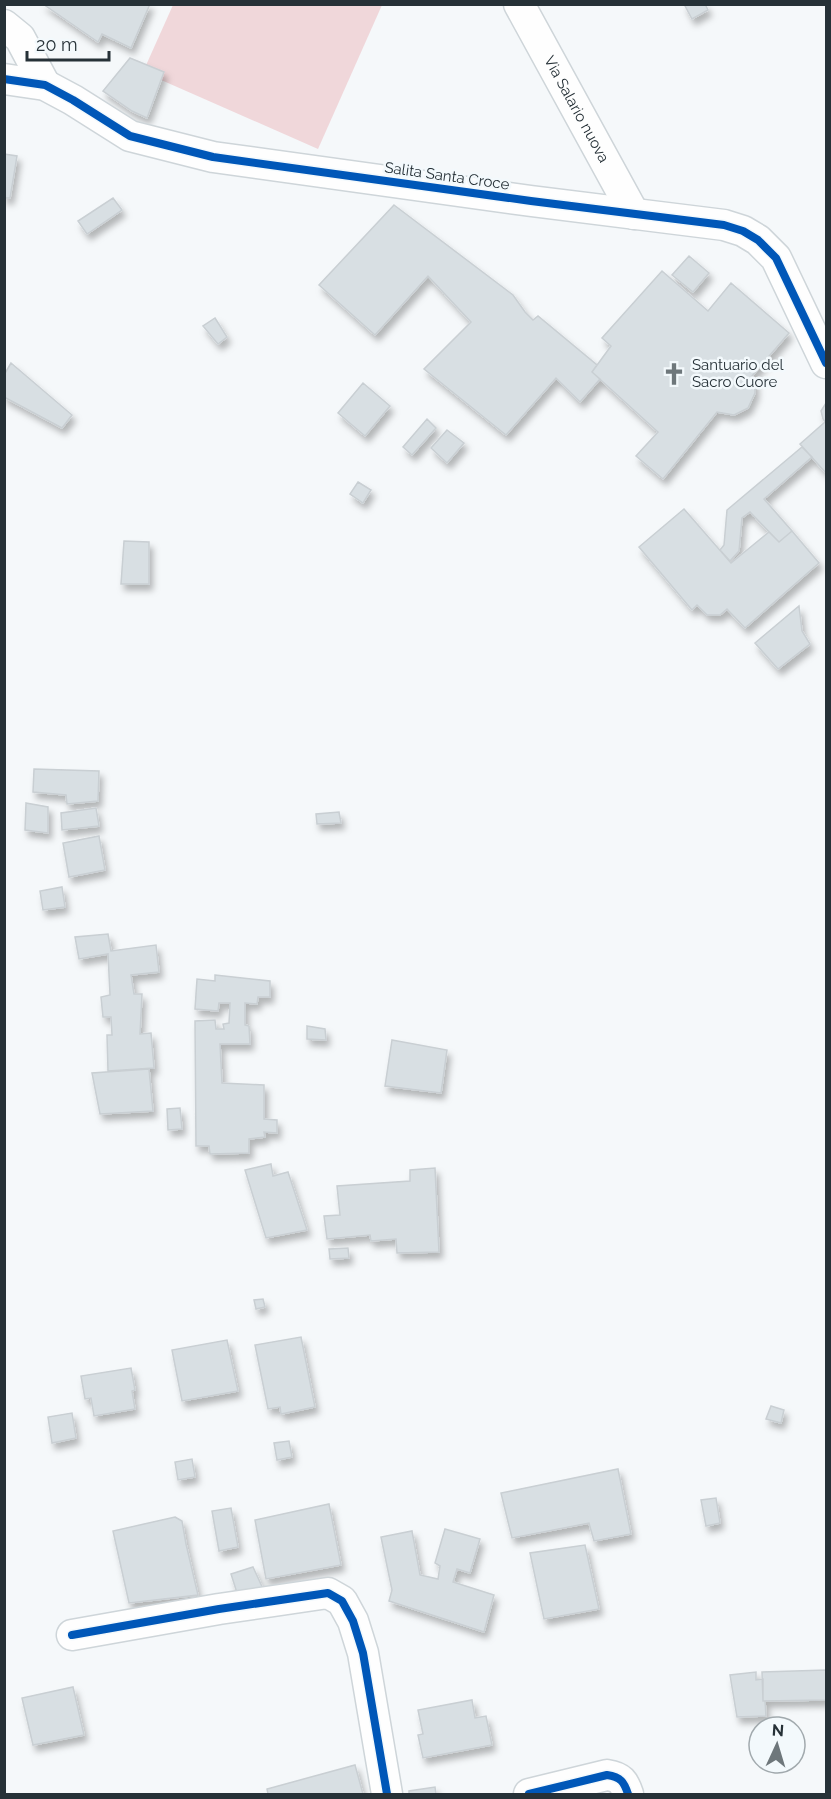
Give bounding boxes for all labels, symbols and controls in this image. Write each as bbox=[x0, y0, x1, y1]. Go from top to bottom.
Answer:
scale bar bbox=[27, 24, 110, 62]
text: 20 m bbox=[36, 34, 78, 55]
street label: Via Salario nuova bbox=[540, 53, 613, 166]
street label: Salita Santa Croce bbox=[383, 158, 511, 194]
place label: Santuario del Sacro Cuore bbox=[692, 356, 784, 391]
church icon: Santuario del Sacro Cuore bbox=[661, 361, 687, 387]
north arrow bbox=[747, 1715, 807, 1775]
text: N bbox=[771, 1721, 785, 1740]

